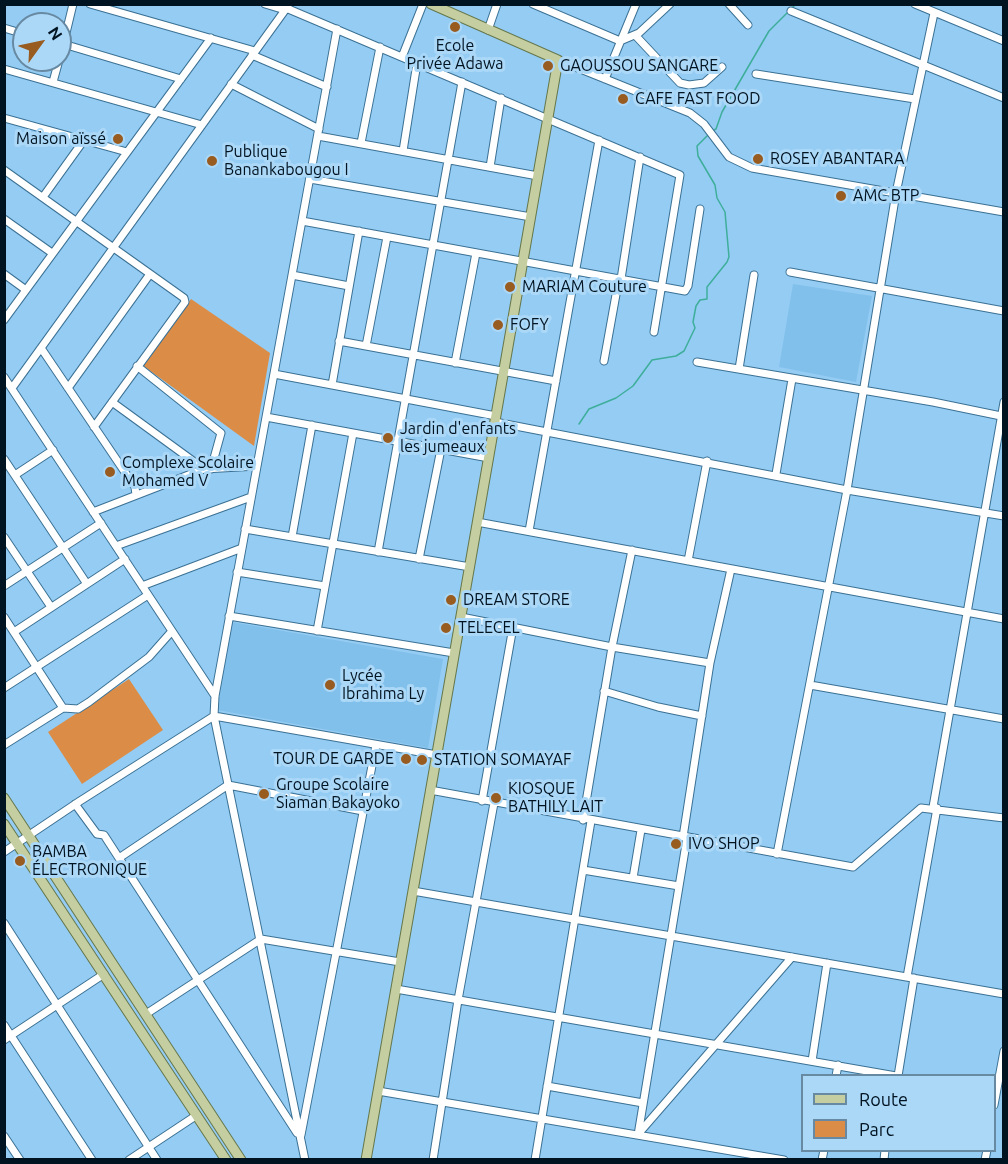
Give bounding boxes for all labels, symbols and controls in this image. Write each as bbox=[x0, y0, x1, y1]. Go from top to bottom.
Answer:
north arrow bbox=[12, 12, 72, 72]
marker: Ecole Privée Adawa bbox=[448, 20, 462, 34]
text: N bbox=[45, 23, 66, 43]
place label: Ecole Privée Adawa bbox=[406, 36, 504, 74]
place label: GAOUSSOU SANGARE bbox=[560, 56, 718, 76]
marker: GAOUSSOU SANGARE bbox=[541, 59, 555, 73]
place label: CAFE FAST FOOD bbox=[635, 89, 761, 109]
marker: CAFE FAST FOOD bbox=[616, 92, 630, 106]
place label: Maison aïssé bbox=[16, 129, 106, 149]
marker: Maison aïssé bbox=[111, 132, 125, 146]
place label: Publique Banankabougou I bbox=[224, 142, 348, 180]
place label: ROSEY ABANTARA bbox=[770, 149, 904, 169]
marker: ROSEY ABANTARA bbox=[751, 152, 765, 166]
marker: Publique Banankabougou I bbox=[205, 154, 219, 168]
place label: AMC BTP bbox=[853, 186, 919, 206]
marker: AMC BTP bbox=[834, 189, 848, 203]
place label: MARIAM Couture bbox=[522, 277, 647, 297]
marker: MARIAM Couture bbox=[503, 280, 517, 294]
place label: FOFY bbox=[510, 315, 549, 335]
marker: FOFY bbox=[491, 318, 505, 332]
place label: Jardin d'enfants les jumeaux bbox=[400, 419, 516, 457]
marker: Jardin d'enfants les jumeaux bbox=[381, 431, 395, 445]
place label: Complexe Scolaire Mohamed V bbox=[122, 453, 254, 491]
marker: Complexe Scolaire Mohamed V bbox=[103, 465, 117, 479]
place label: DREAM STORE bbox=[463, 590, 570, 610]
marker: DREAM STORE bbox=[444, 593, 458, 607]
place label: TELECEL bbox=[458, 618, 520, 638]
marker: TELECEL bbox=[439, 621, 453, 635]
place label: Lycée Ibrahima Ly bbox=[342, 666, 424, 704]
marker: Lycée Ibrahima Ly bbox=[323, 678, 337, 692]
place label: TOUR DE GARDE bbox=[273, 749, 394, 769]
place label: STATION SOMAYAF bbox=[434, 750, 571, 770]
marker: TOUR DE GARDE bbox=[399, 752, 413, 766]
marker: STATION SOMAYAF bbox=[415, 753, 429, 767]
place label: Groupe Scolaire Siaman Bakayoko bbox=[276, 775, 400, 813]
place label: KIOSQUE BATHILY LAIT bbox=[508, 779, 603, 817]
marker: Groupe Scolaire Siaman Bakayoko bbox=[257, 787, 271, 801]
marker: KIOSQUE BATHILY LAIT bbox=[489, 791, 503, 805]
place label: IVO SHOP bbox=[688, 834, 760, 854]
marker: IVO SHOP bbox=[669, 837, 683, 851]
place label: BAMBA ÉLECTRONIQUE bbox=[32, 842, 147, 880]
marker: BAMBA ÉLECTRONIQUE bbox=[13, 854, 27, 868]
legend bbox=[801, 1074, 996, 1152]
text: Route bbox=[859, 1089, 908, 1109]
text: Parc bbox=[859, 1119, 894, 1139]

